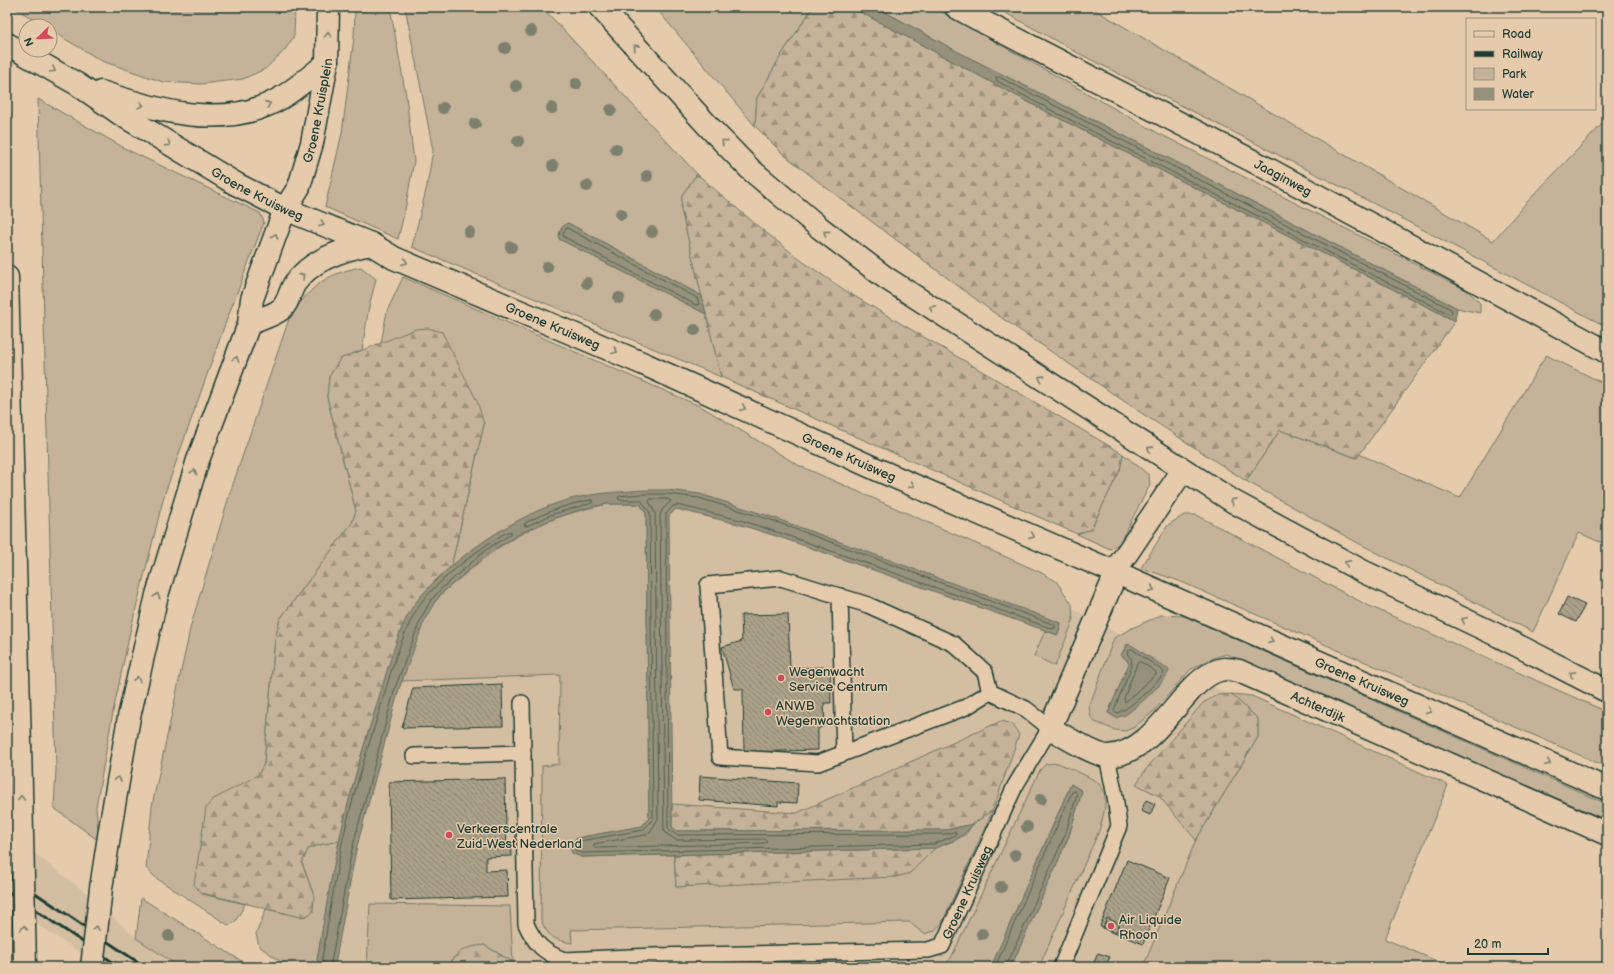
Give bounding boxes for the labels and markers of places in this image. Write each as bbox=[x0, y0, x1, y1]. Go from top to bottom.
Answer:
place label: Wegenwacht Service Centrum bbox=[789, 664, 888, 695]
marker: Wegenwacht Service Centrum bbox=[776, 673, 786, 683]
place label: ANWB Wegenwachtstation bbox=[776, 698, 890, 729]
marker: ANWB Wegenwachtstation bbox=[763, 707, 773, 717]
place label: Verkeerscentrale Zuid-West Nederland bbox=[456, 821, 582, 852]
marker: Verkeerscentrale Zuid-West Nederland bbox=[444, 830, 454, 840]
place label: Air Liquide Rhoon bbox=[1119, 912, 1182, 943]
marker: Air Liquide Rhoon bbox=[1106, 921, 1116, 931]

